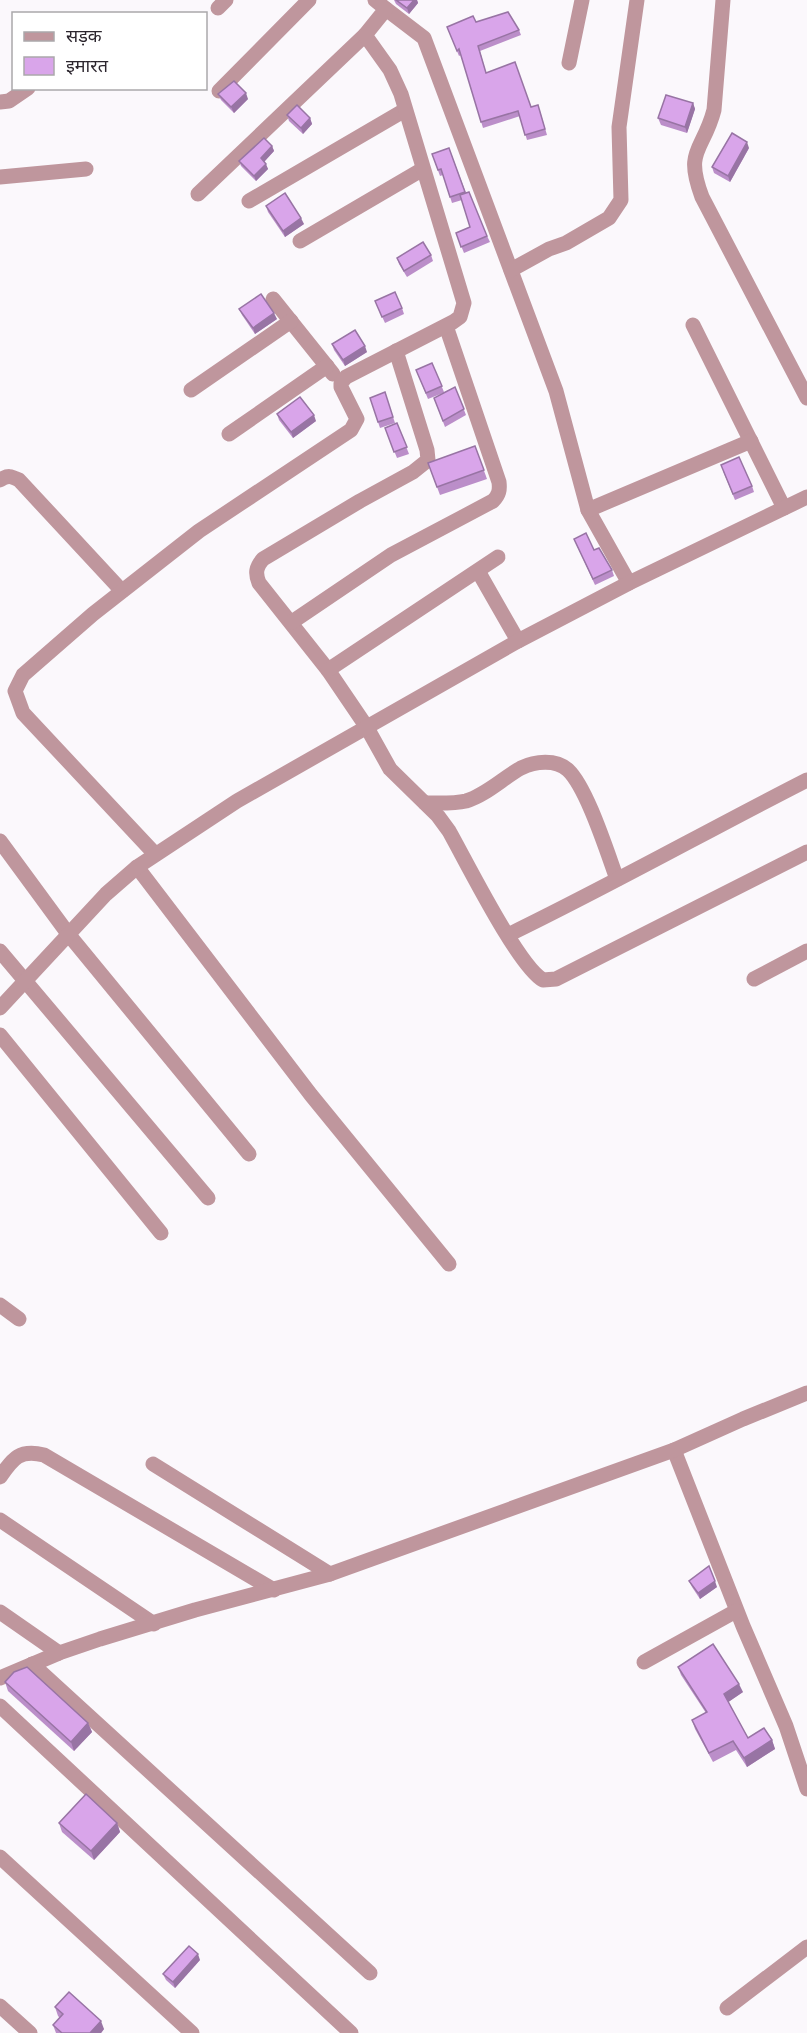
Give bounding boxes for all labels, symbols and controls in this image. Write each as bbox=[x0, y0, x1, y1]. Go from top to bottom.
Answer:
legend bbox=[12, 12, 207, 90]
text: सड़क bbox=[66, 24, 103, 47]
text: इमारत bbox=[66, 54, 109, 77]

